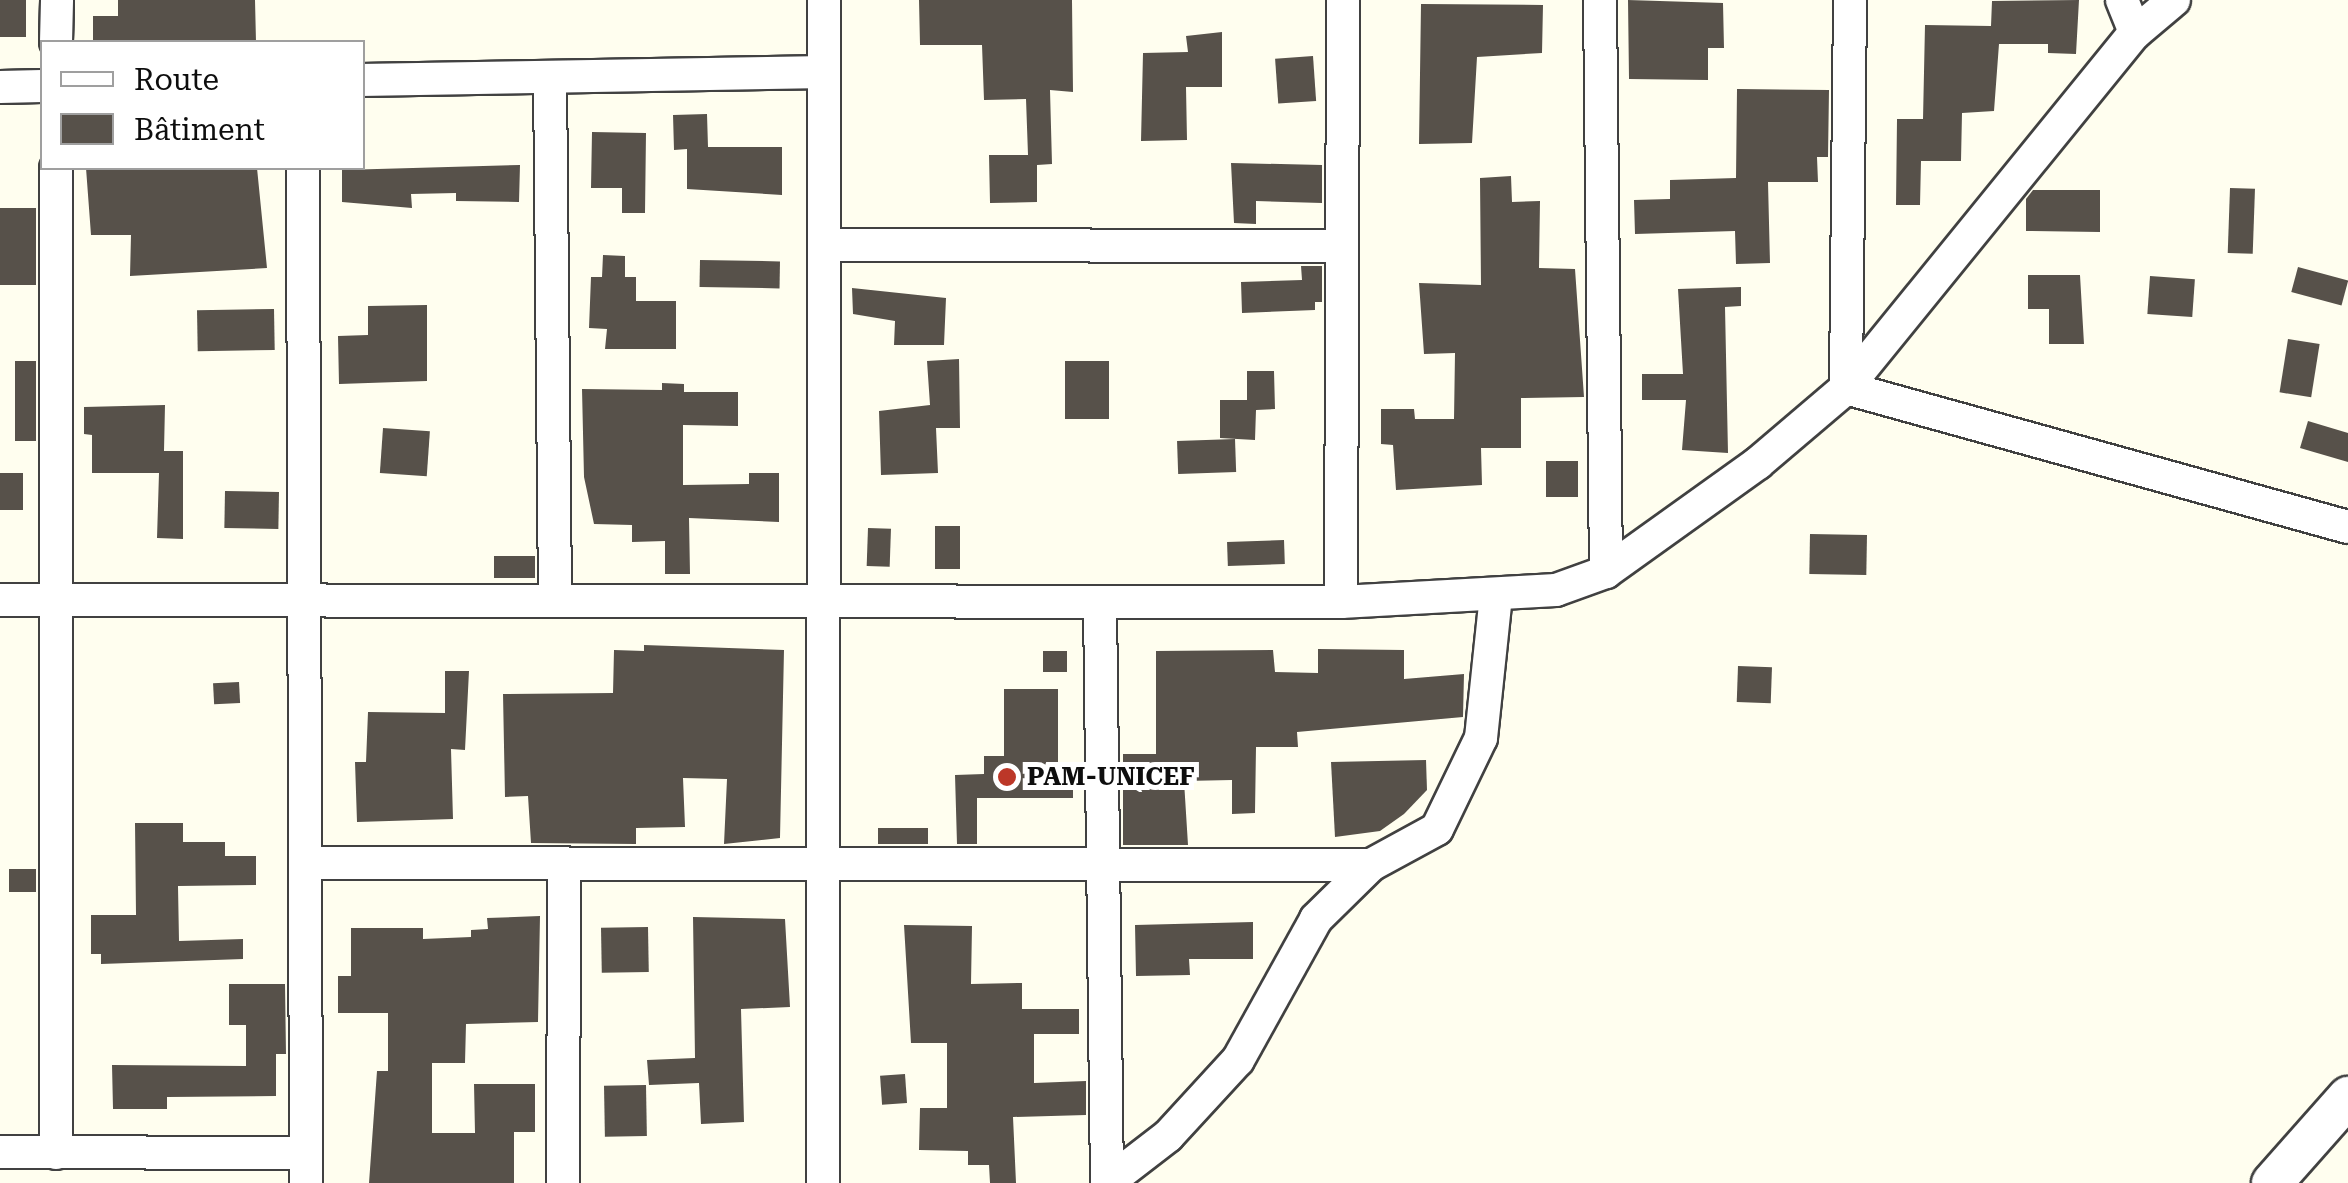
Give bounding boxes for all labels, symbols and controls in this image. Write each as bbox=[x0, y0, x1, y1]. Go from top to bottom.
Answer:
legend bbox=[40, 40, 365, 170]
text: Route bbox=[134, 62, 219, 97]
text: Bâtiment bbox=[134, 112, 265, 147]
place label: PAM-UNICEF bbox=[1027, 762, 1195, 792]
marker: PAM-UNICEF bbox=[996, 766, 1018, 788]

